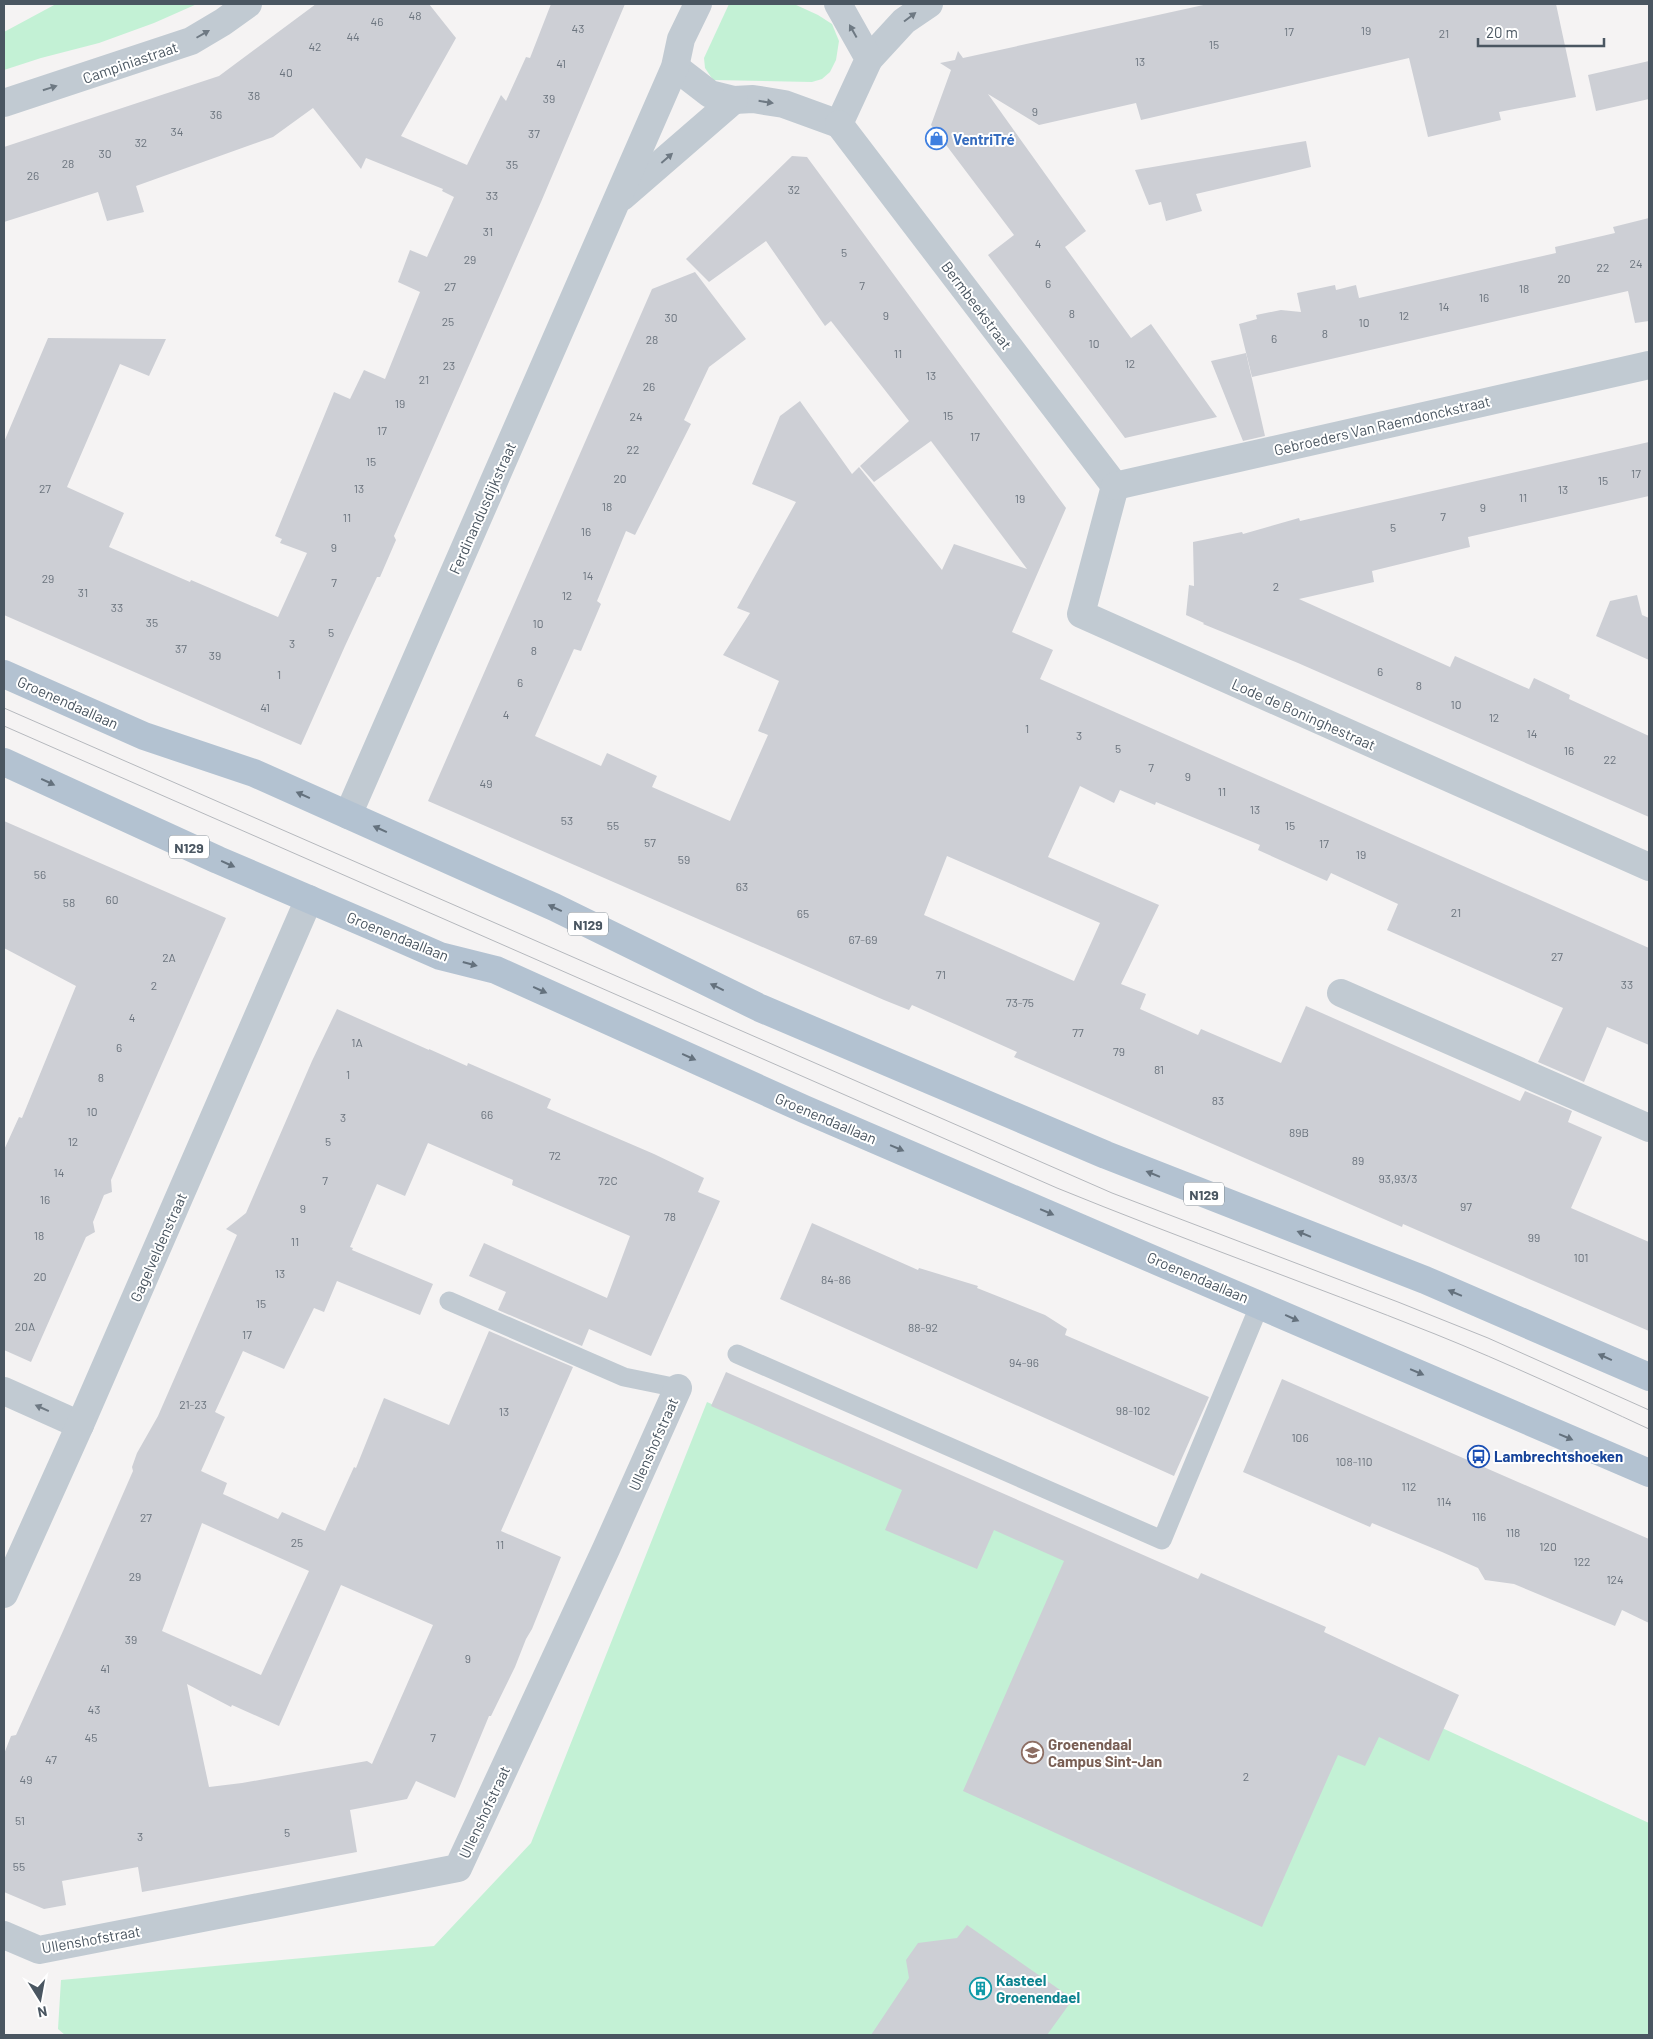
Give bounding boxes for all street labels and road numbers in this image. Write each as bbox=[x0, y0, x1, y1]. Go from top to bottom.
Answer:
street label: Campiniastraat bbox=[80, 37, 180, 87]
street label: Bermbeekstraat bbox=[938, 257, 1016, 353]
street label: Gebroeders Van Raemdonckstraat bbox=[1272, 391, 1492, 459]
street label: Ferdinandusdijkstraat bbox=[445, 439, 519, 577]
street label: Groenendaallaan bbox=[15, 672, 121, 732]
street label: Lode de Boninghestraat bbox=[1229, 674, 1379, 754]
road number: N129 bbox=[169, 836, 209, 859]
street label: Groenendaallaan bbox=[344, 907, 452, 965]
road number: N129 bbox=[568, 912, 608, 936]
street label: Groenendaallaan bbox=[773, 1089, 879, 1147]
road number: N129 bbox=[1184, 1182, 1224, 1206]
street label: Gagelveldenstraat bbox=[126, 1190, 190, 1304]
street label: Groenendaallaan bbox=[1145, 1248, 1251, 1306]
street label: Ullenshofstraat bbox=[624, 1395, 682, 1493]
street label: Ullenshofstraat bbox=[455, 1763, 513, 1861]
street label: Ullenshofstraat bbox=[40, 1921, 142, 1957]

